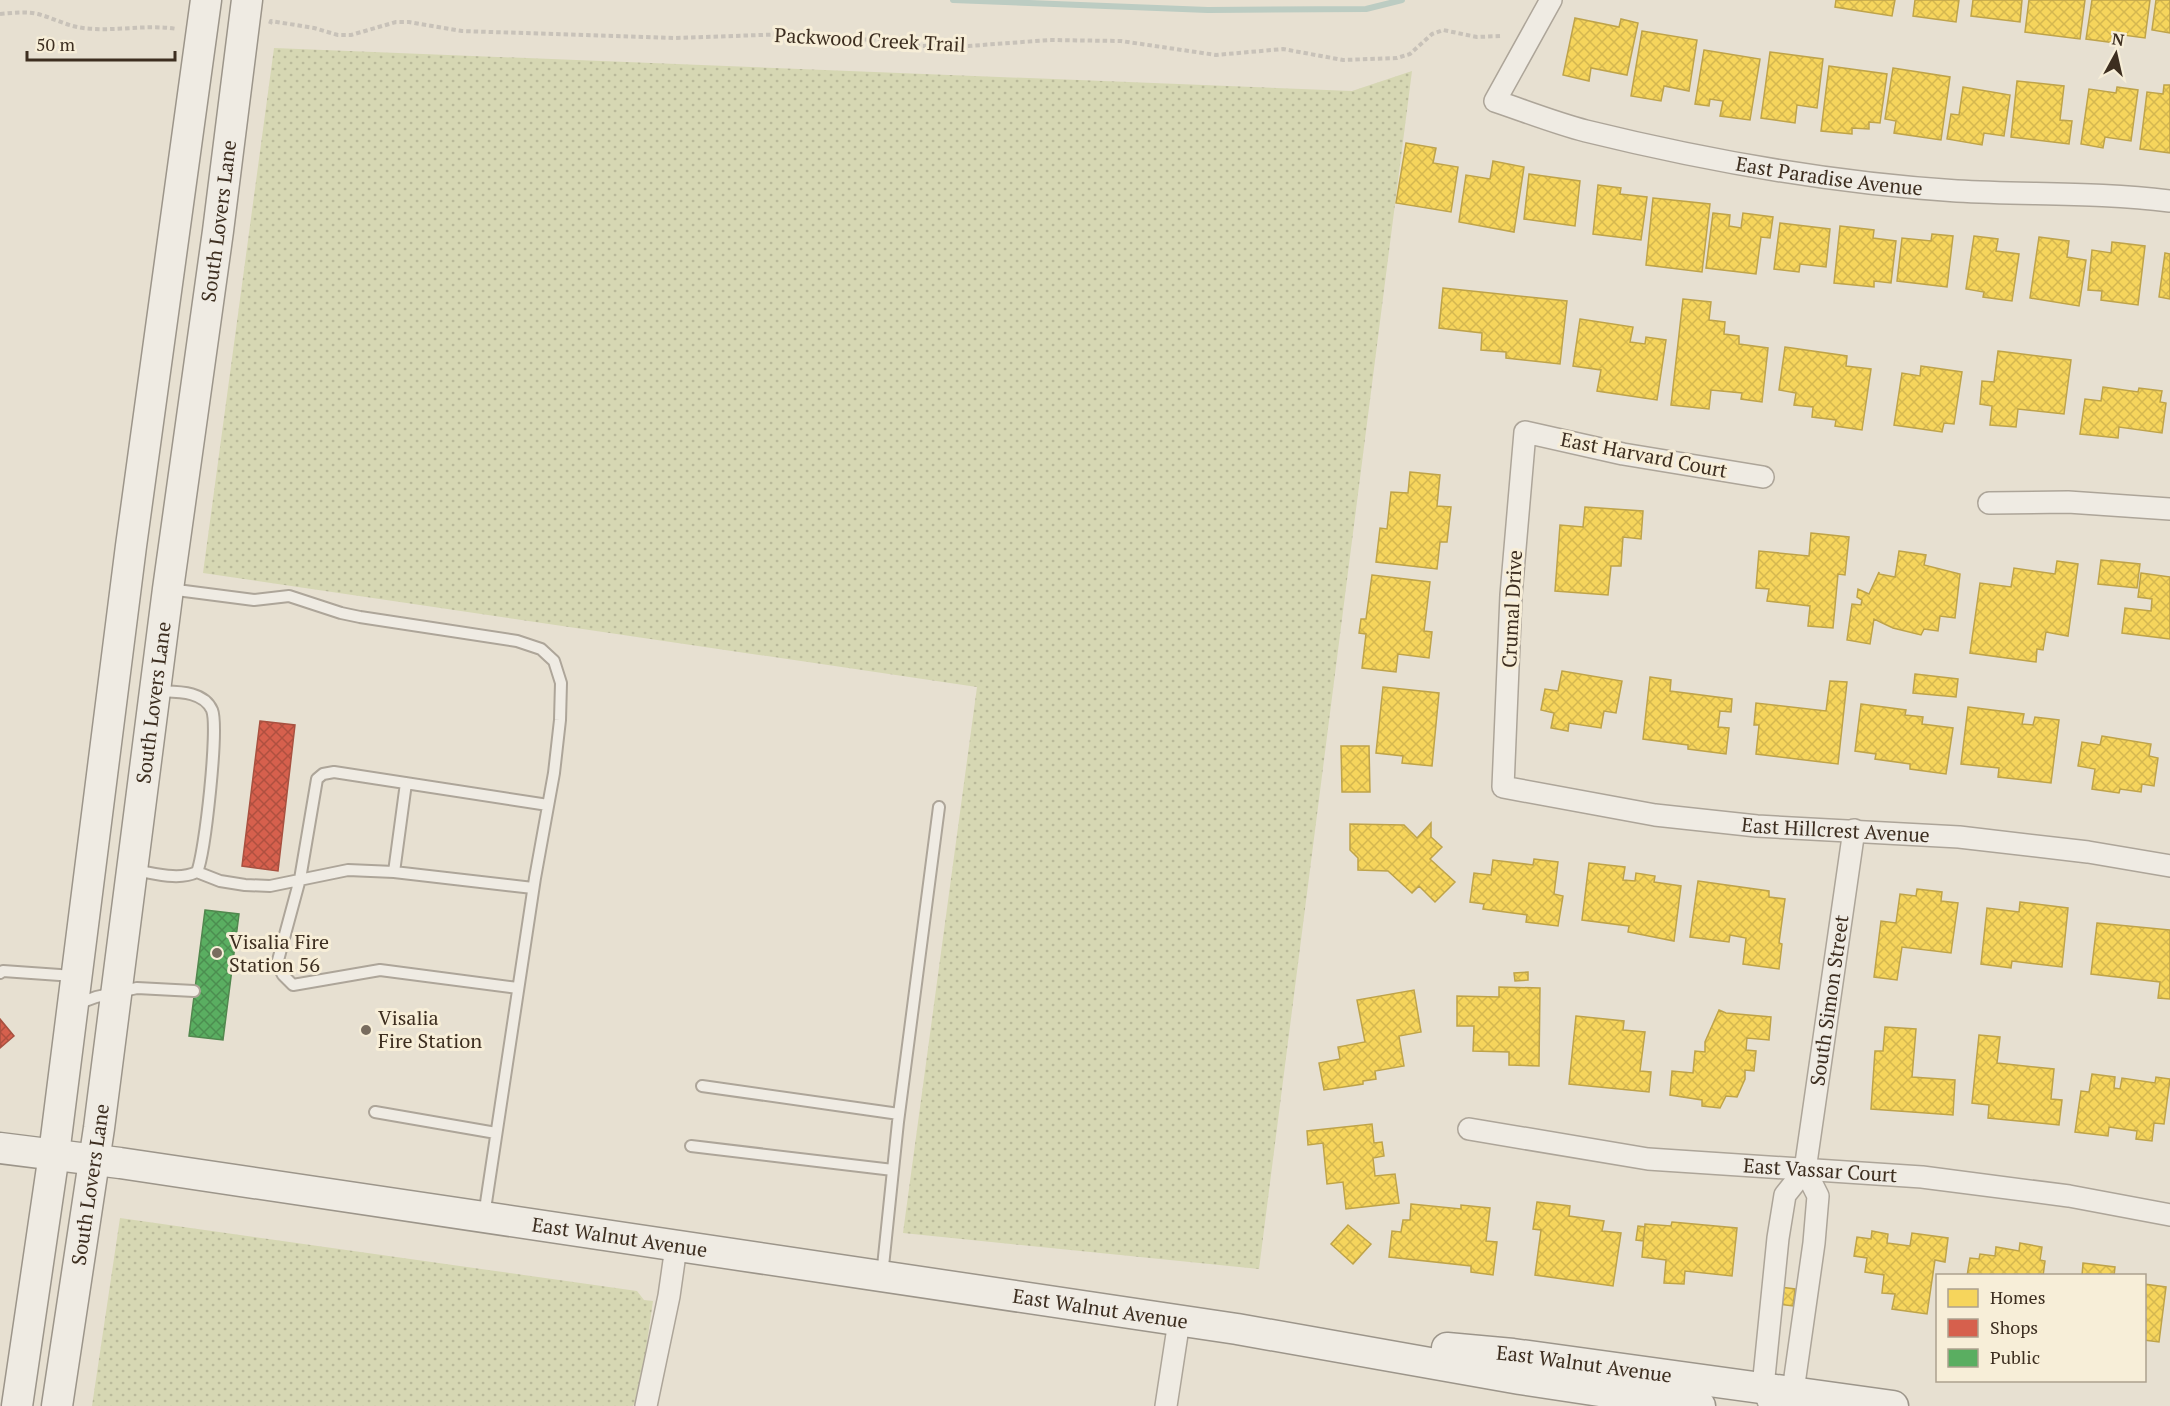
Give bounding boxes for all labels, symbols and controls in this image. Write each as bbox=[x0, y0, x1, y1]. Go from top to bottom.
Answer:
street label: Packwood Creek Trail bbox=[774, 21, 966, 58]
scale bar bbox=[27, 24, 176, 62]
north arrow bbox=[2086, 24, 2146, 84]
text: N bbox=[2111, 27, 2126, 51]
text: 50 m bbox=[36, 32, 76, 56]
street label: South Lovers Lane bbox=[194, 138, 242, 304]
street label: East Paradise Avenue bbox=[1734, 150, 1924, 201]
street label: East Harvard Court bbox=[1558, 425, 1730, 484]
street label: Crumal Drive bbox=[1495, 549, 1528, 669]
street label: South Lovers Lane bbox=[129, 620, 177, 785]
street label: East Hillcrest Avenue bbox=[1740, 810, 1931, 848]
street label: South Simon Street bbox=[1803, 912, 1855, 1088]
place label: Visalia Fire Station 56 bbox=[229, 928, 329, 978]
marker: Visalia Fire Station 56 bbox=[210, 946, 224, 960]
place label: Visalia Fire Station bbox=[378, 1004, 482, 1054]
marker: Visalia Fire Station bbox=[359, 1023, 373, 1037]
street label: South Lovers Lane bbox=[64, 1102, 115, 1267]
street label: East Vassar Court bbox=[1742, 1151, 1899, 1188]
street label: East Walnut Avenue bbox=[530, 1210, 709, 1263]
legend bbox=[1936, 1274, 2146, 1382]
street label: East Walnut Avenue bbox=[1011, 1282, 1190, 1335]
text: Homes bbox=[1990, 1285, 2045, 1309]
text: Shops bbox=[1990, 1315, 2038, 1339]
street label: East Walnut Avenue bbox=[1495, 1339, 1674, 1389]
text: Public bbox=[1990, 1345, 2040, 1369]

